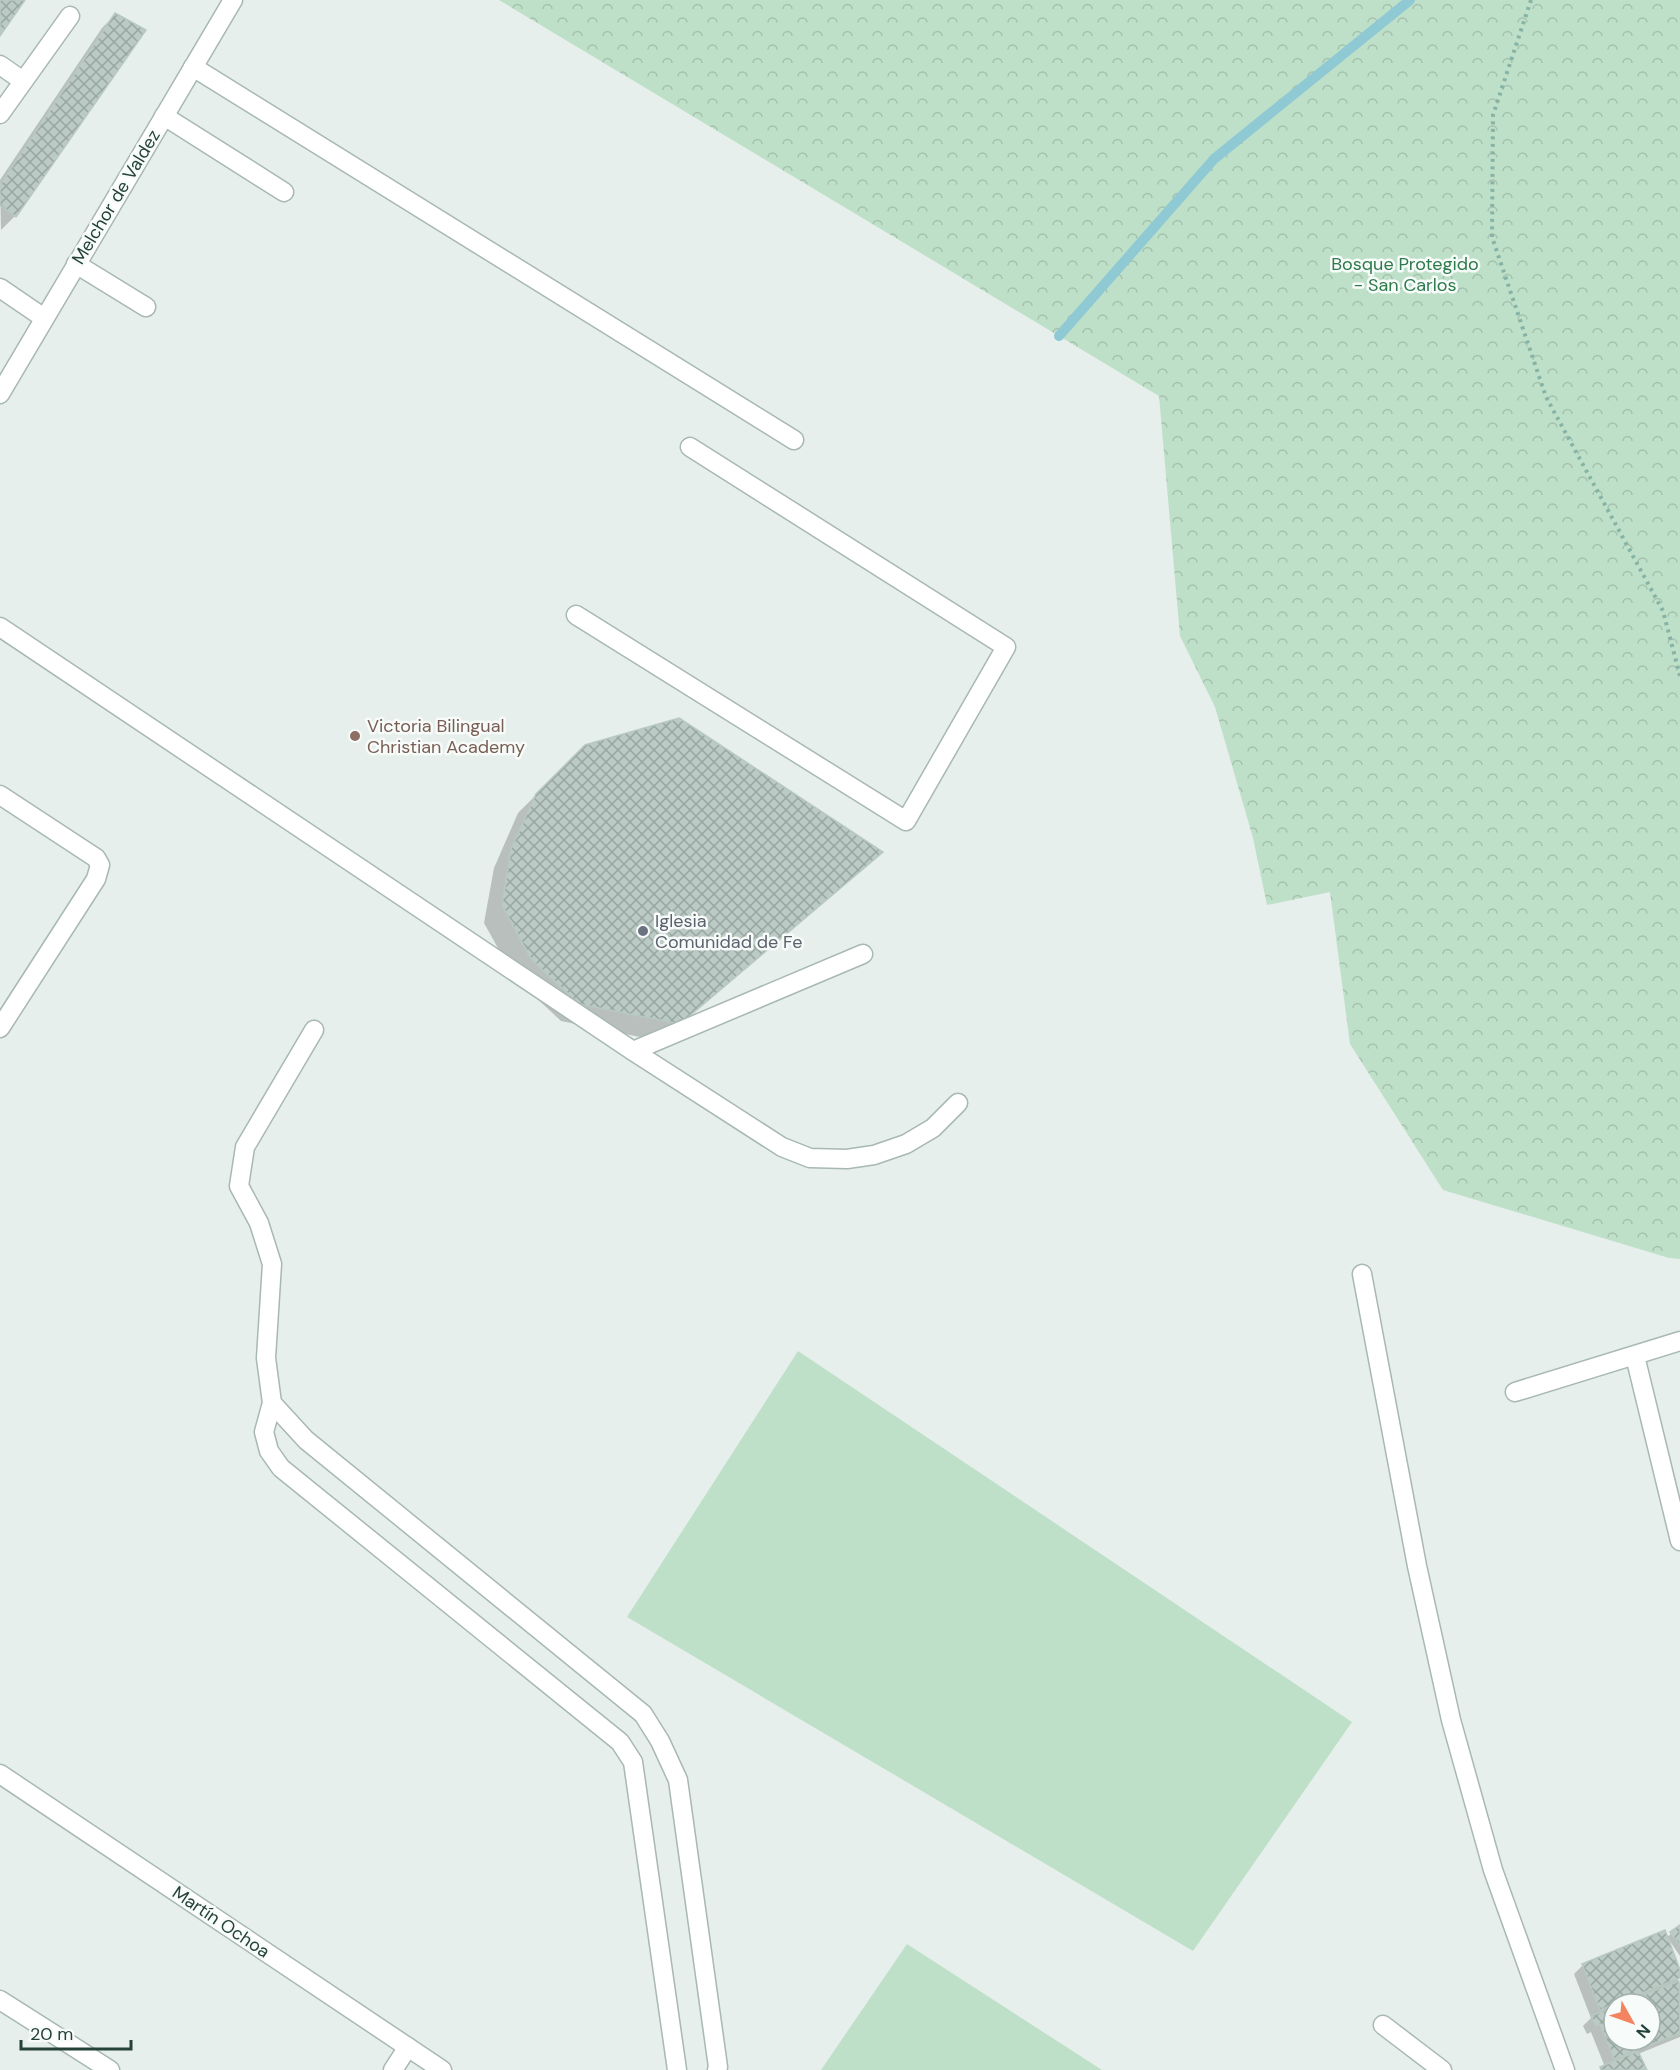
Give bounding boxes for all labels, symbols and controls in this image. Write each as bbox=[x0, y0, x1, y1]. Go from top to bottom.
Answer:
street label: Melchor de Valdez bbox=[66, 125, 166, 269]
park label: Bosque Protegido - San Carlos bbox=[1331, 252, 1479, 297]
place label: Victoria Bilingual Christian Academy bbox=[367, 714, 525, 759]
marker: Victoria Bilingual Christian Academy bbox=[348, 729, 362, 743]
place label: Iglesia Comunidad de Fe bbox=[655, 909, 803, 954]
marker: Iglesia Comunidad de Fe bbox=[636, 924, 650, 938]
street label: Martín Ochoa bbox=[168, 1881, 274, 1963]
north arrow bbox=[1602, 1992, 1662, 2052]
scale bar bbox=[21, 2013, 130, 2051]
text: N bbox=[1631, 2020, 1655, 2043]
text: 20 m bbox=[30, 2022, 73, 2046]

